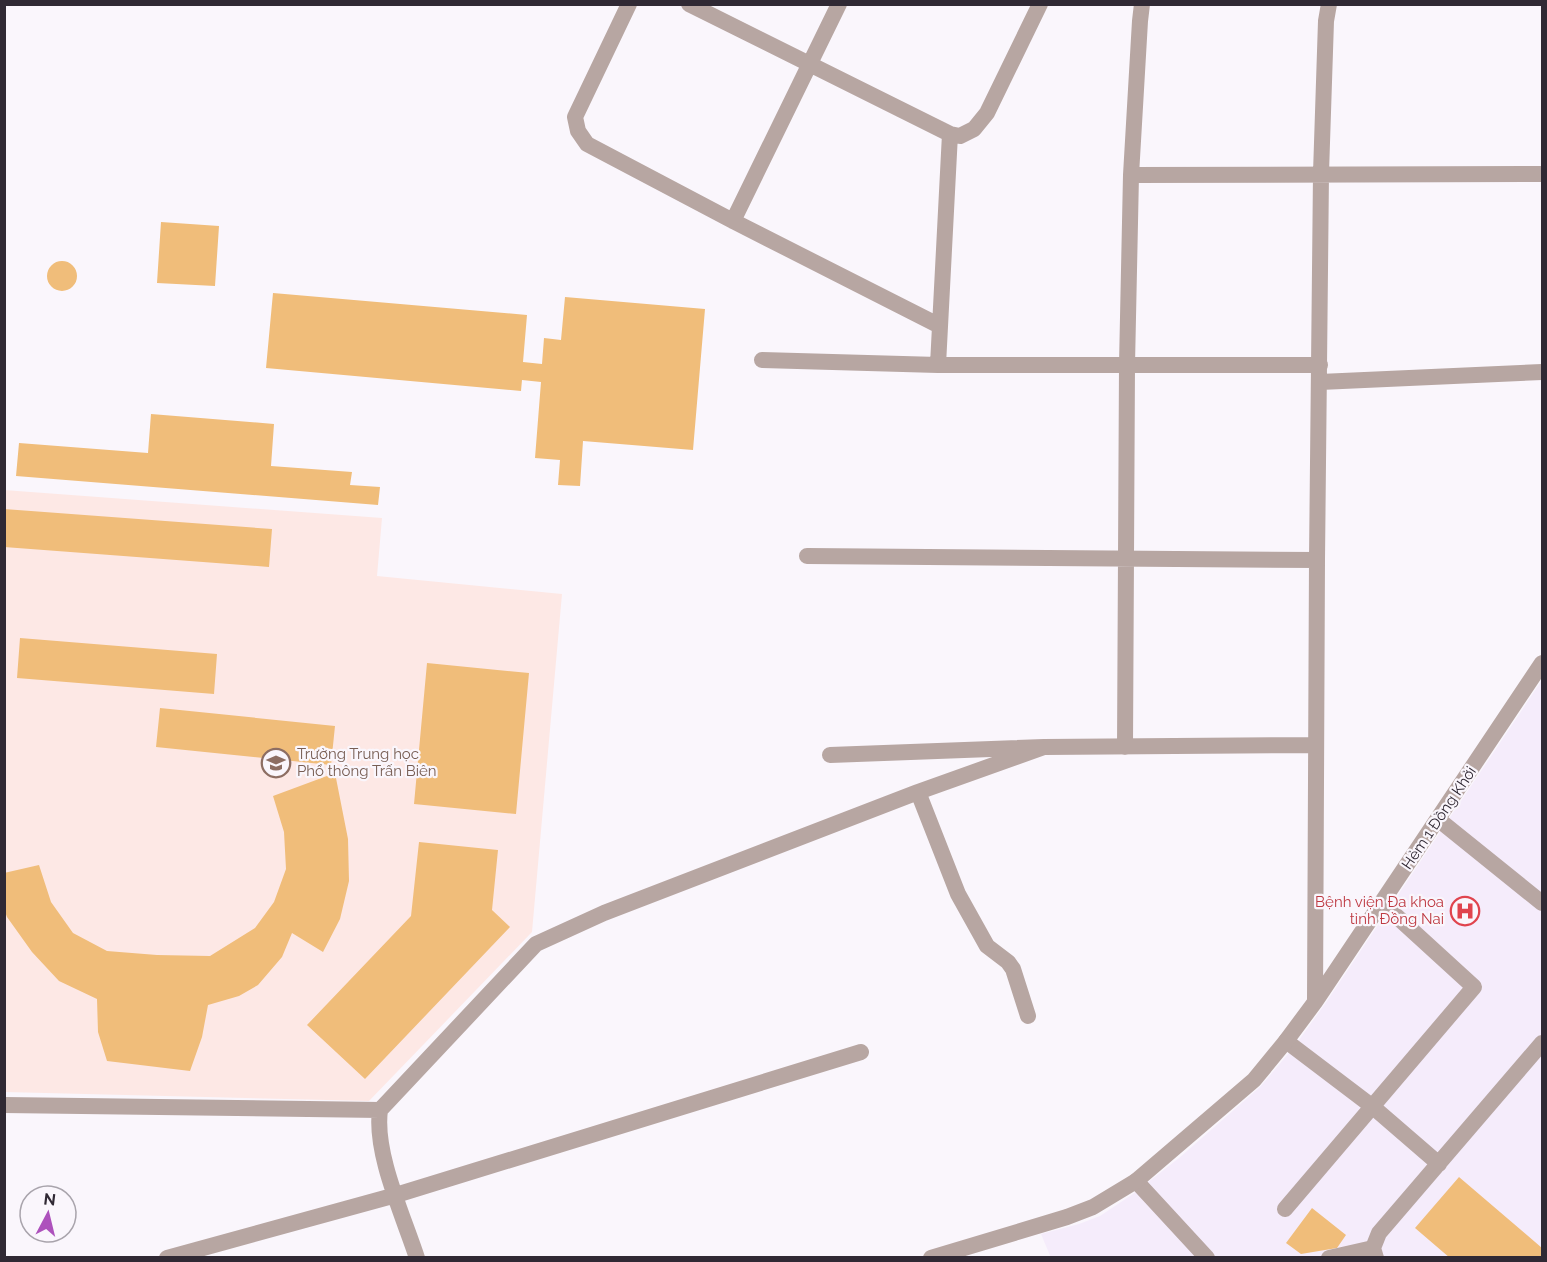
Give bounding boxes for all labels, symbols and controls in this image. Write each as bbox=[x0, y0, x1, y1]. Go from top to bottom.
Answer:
place label: Trường Trung học Phổ thông Trấn Biên bbox=[297, 745, 437, 780]
school or university icon: Trường Trung học Phổ thông Trấn Biên bbox=[260, 747, 292, 779]
street label: Hẻm 1 Đồng Khởi bbox=[1398, 763, 1480, 873]
place label: Bệnh viện Đa khoa tỉnh Đồng Nai bbox=[1315, 893, 1444, 928]
hospital icon: Bệnh viện Đa khoa tỉnh Đồng Nai bbox=[1449, 895, 1481, 927]
north arrow bbox=[18, 1184, 78, 1244]
text: N bbox=[43, 1189, 57, 1210]

